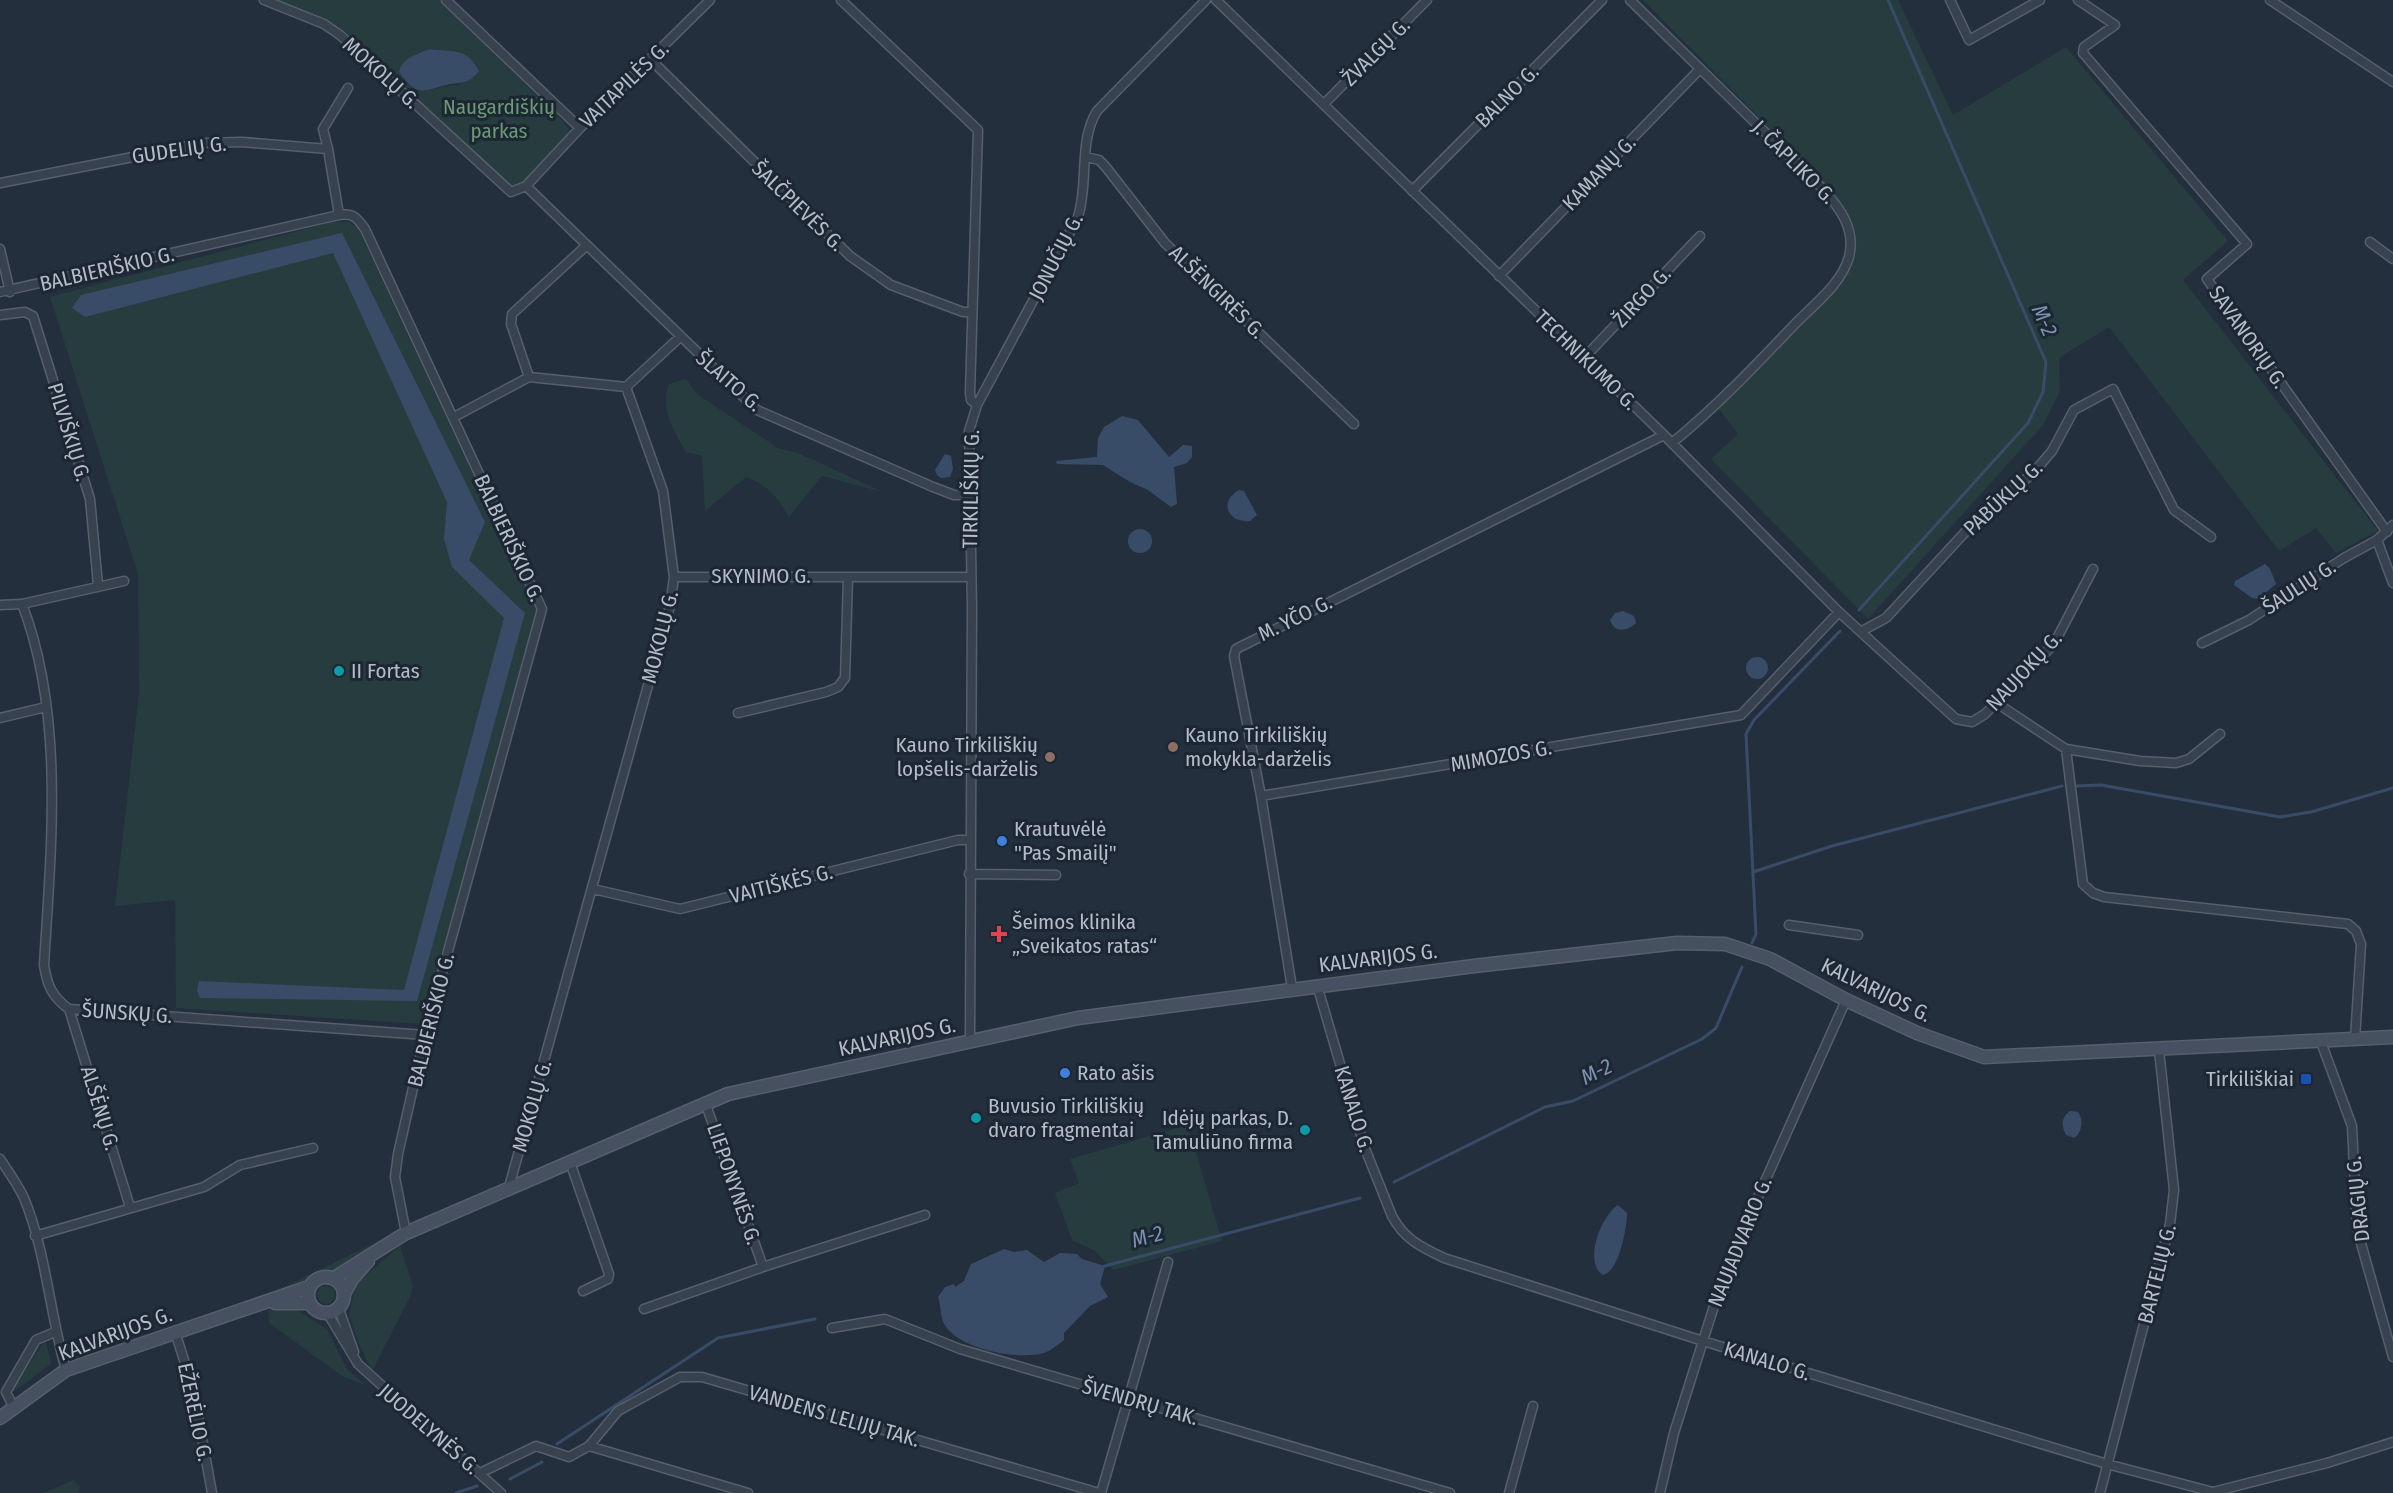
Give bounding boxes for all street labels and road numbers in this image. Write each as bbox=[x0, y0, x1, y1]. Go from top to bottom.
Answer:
street label: ŽVALGŲ G. bbox=[1337, 13, 1415, 91]
street label: MOKOLŲ G. bbox=[337, 32, 425, 114]
street label: VAITAPILĖS G. bbox=[574, 36, 674, 134]
street label: BALNO G. bbox=[1470, 59, 1544, 133]
street label: J. ČAPLIKO G. bbox=[1747, 115, 1841, 209]
street label: KAMANŲ G. bbox=[1557, 130, 1641, 216]
street label: GUDELIŲ G. bbox=[130, 131, 228, 169]
street label: ŠALČPIEVĖS G. bbox=[746, 155, 850, 257]
street label: JONUČIŲ G. bbox=[1023, 209, 1089, 305]
street label: ALŠĖNGIRĖS G. bbox=[1164, 240, 1270, 344]
street label: BALBIERIŠKIO G. bbox=[37, 241, 177, 297]
street label: ŽIRGO G. bbox=[1607, 261, 1677, 333]
street label: SAVANORIŲ G. bbox=[2203, 281, 2293, 393]
street label: TECHNIKUMO G. bbox=[1529, 304, 1643, 416]
street label: ŠLAITO G. bbox=[690, 345, 768, 417]
street label: PILVIŠKIŲ G. bbox=[42, 380, 96, 484]
street label: TIRKILIŠKIŲ G. bbox=[957, 429, 985, 549]
street label: PABŪKLŲ G. bbox=[1958, 455, 2048, 541]
street label: BALBIERIŠKIO G. bbox=[468, 470, 550, 606]
street label: ŠAULIŲ G. bbox=[2258, 554, 2340, 620]
street label: SKYNIMO G. bbox=[711, 563, 811, 589]
street label: MOKOLŲ G. bbox=[636, 588, 684, 686]
street label: M. YČO G. bbox=[1254, 589, 1336, 647]
street label: NAUJOKŲ G. bbox=[1981, 626, 2067, 716]
street label: MIMOZOS G. bbox=[1448, 734, 1554, 778]
street label: VAITIŠKĖS G. bbox=[727, 859, 835, 909]
street label: KALVARIJOS G. bbox=[1317, 938, 1439, 978]
street label: BALBIERIŠKIO G. bbox=[402, 950, 460, 1090]
street label: KALVARIJOS G. bbox=[1817, 952, 1935, 1028]
street label: ŠUNSKŲ G. bbox=[81, 997, 173, 1029]
street label: KALVARIJOS G. bbox=[836, 1012, 958, 1062]
street label: MOKOLŲ G. bbox=[506, 1057, 558, 1155]
street label: ALŠĖNŲ G. bbox=[75, 1063, 125, 1153]
street label: KANALO G. bbox=[1329, 1063, 1379, 1155]
street label: LIEPONYNĖS G. bbox=[701, 1120, 767, 1248]
street label: DRAGIŲ G. bbox=[2341, 1155, 2375, 1243]
street label: NAUJADVARIO G. bbox=[1702, 1173, 1778, 1311]
street label: BARTELIŲ G. bbox=[2132, 1222, 2182, 1326]
street label: KALVARIJOS G. bbox=[55, 1301, 175, 1367]
street label: KANALO G. bbox=[1721, 1336, 1813, 1386]
street label: EŽERĖLIO G. bbox=[172, 1360, 218, 1464]
street label: ŠVENDRŲ TAK. bbox=[1079, 1373, 1201, 1431]
street label: JUODELYNĖS G. bbox=[373, 1378, 485, 1480]
street label: VANDENS LELIJŲ TAK. bbox=[746, 1379, 922, 1453]

